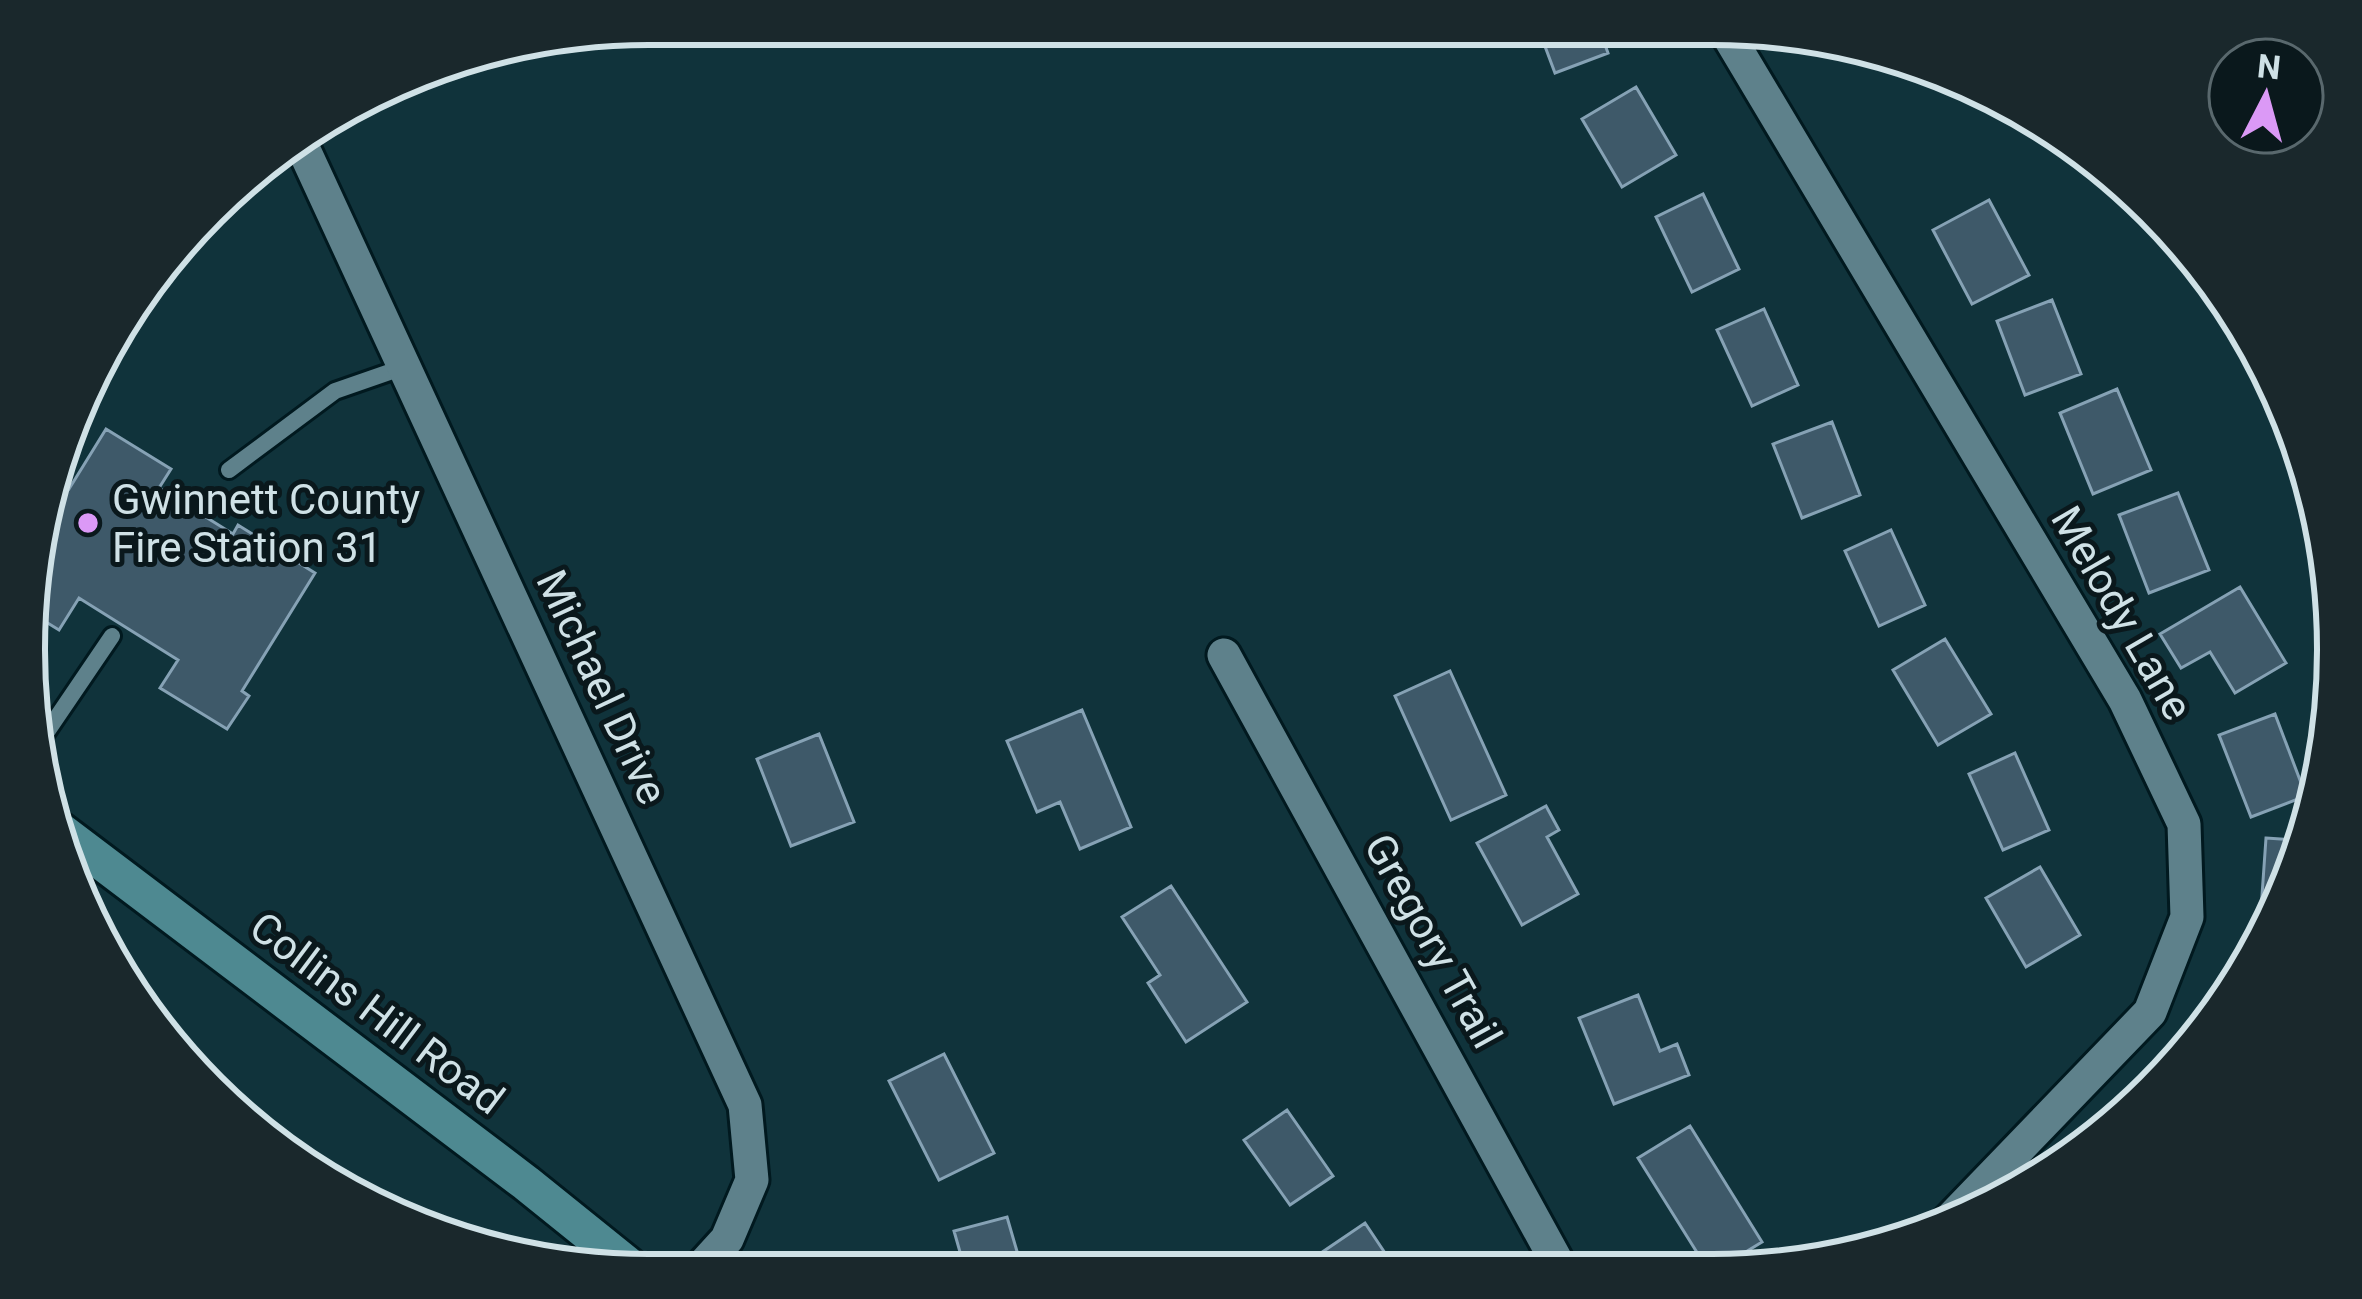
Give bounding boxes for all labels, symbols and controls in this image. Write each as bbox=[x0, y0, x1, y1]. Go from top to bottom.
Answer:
north arrow bbox=[2206, 36, 2326, 156]
text: N bbox=[2255, 46, 2283, 87]
place label: Gwinnett County Fire Station 31 bbox=[112, 475, 420, 572]
street label: Melody Lane bbox=[2041, 498, 2203, 728]
marker: Gwinnett County Fire Station 31 bbox=[75, 510, 101, 536]
street label: Michael Drive bbox=[527, 562, 677, 812]
street label: Gregory Trail bbox=[1354, 826, 1512, 1056]
street label: Collins Hill Road bbox=[241, 902, 513, 1124]

